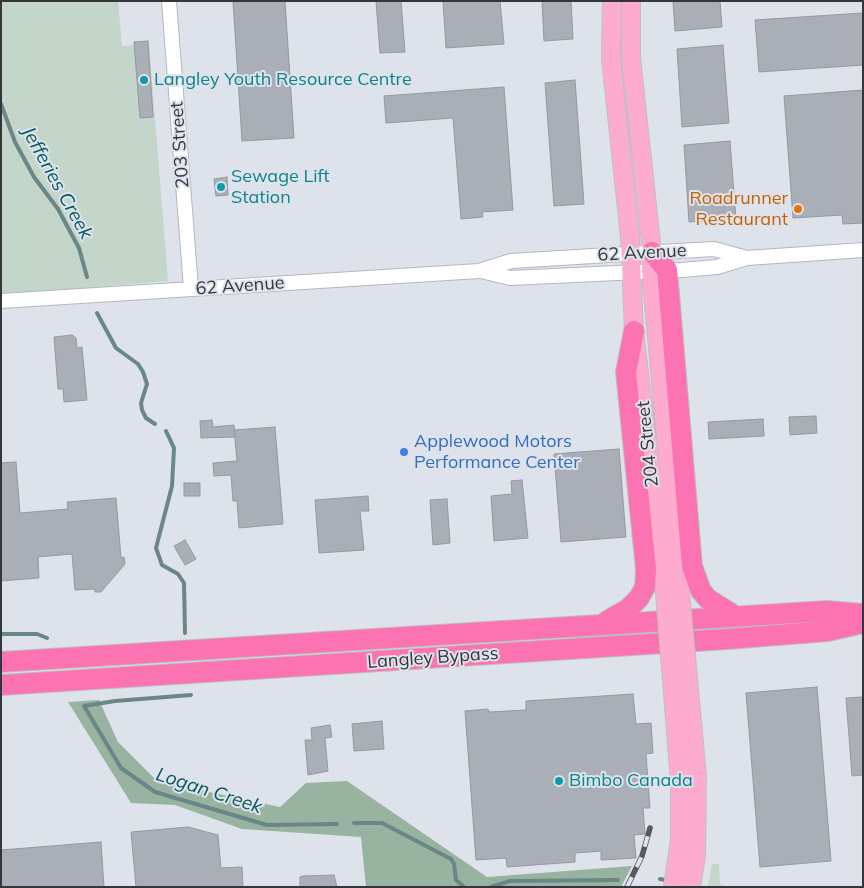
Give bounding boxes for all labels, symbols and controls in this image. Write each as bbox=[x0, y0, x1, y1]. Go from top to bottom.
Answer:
place label: Langley Youth Resource Centre bbox=[154, 69, 412, 91]
marker: Langley Youth Resource Centre bbox=[138, 74, 150, 86]
street label: 203 Street bbox=[166, 101, 194, 189]
water label: Jefferies Creek bbox=[17, 123, 97, 243]
place label: Sewage Lift Station bbox=[231, 166, 330, 208]
marker: Sewage Lift Station bbox=[215, 181, 227, 193]
place label: Roadrunner Restaurant bbox=[690, 188, 788, 230]
marker: Roadrunner Restaurant bbox=[792, 203, 804, 215]
street label: 62 Avenue bbox=[597, 240, 687, 266]
street label: 62 Avenue bbox=[195, 272, 285, 300]
street label: 204 Street bbox=[633, 400, 663, 488]
place label: Applewood Motors Performance Center bbox=[414, 431, 580, 474]
marker: Applewood Motors Performance Center bbox=[398, 446, 410, 458]
street label: Langley Bypass bbox=[367, 643, 499, 673]
water label: Logan Creek bbox=[153, 763, 265, 819]
place label: Bimbo Canada bbox=[569, 770, 693, 792]
marker: Bimbo Canada bbox=[553, 775, 565, 787]

